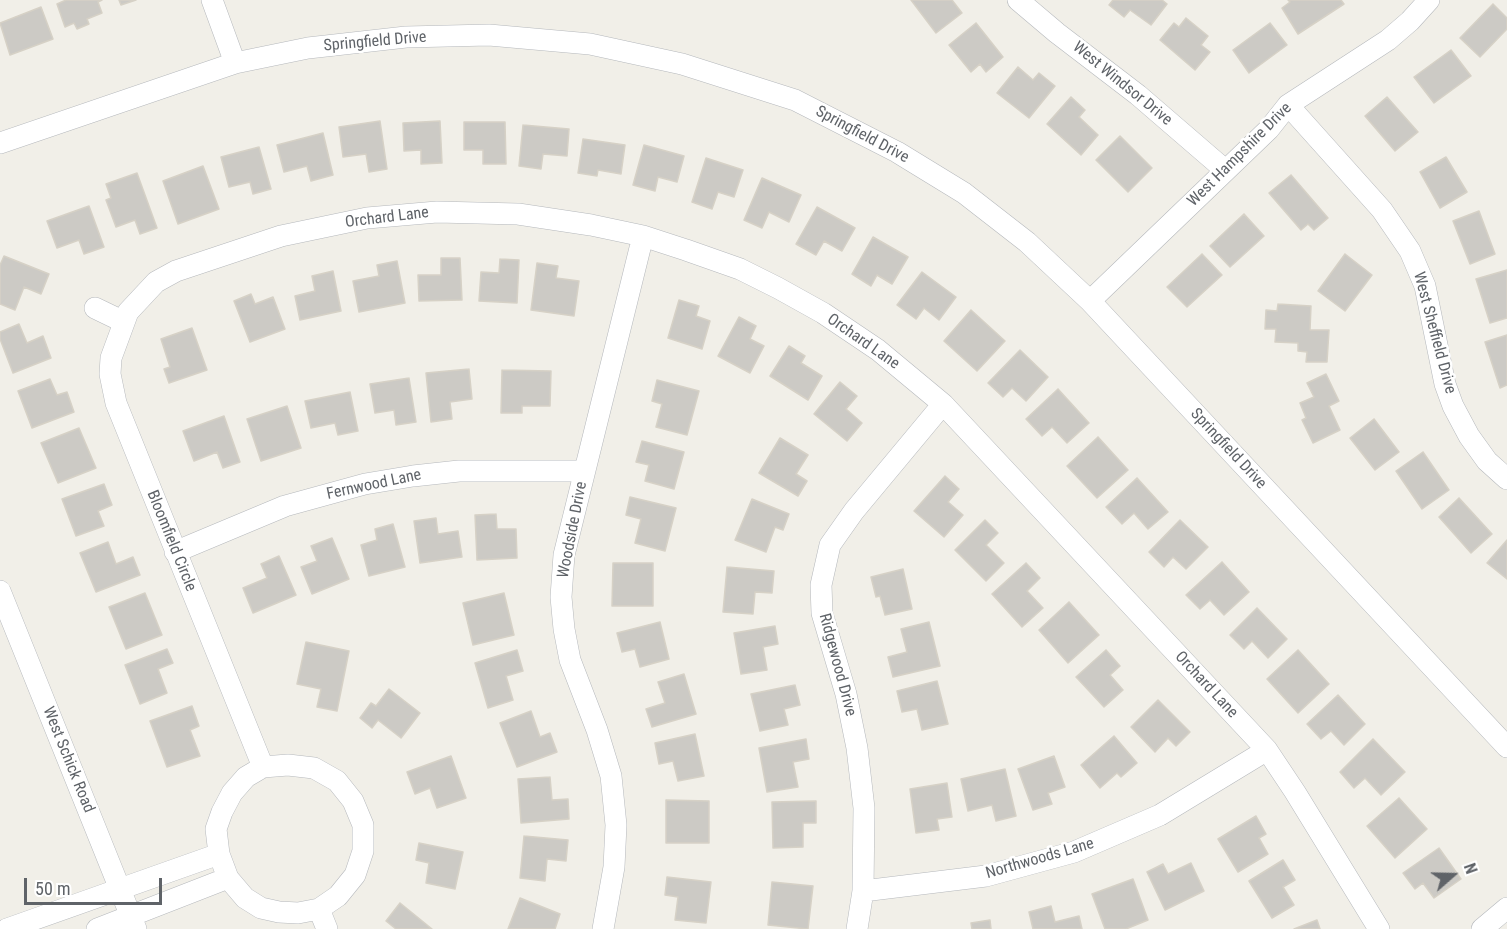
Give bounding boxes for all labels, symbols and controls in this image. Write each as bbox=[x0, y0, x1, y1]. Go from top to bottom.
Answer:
street label: Springfield Drive bbox=[323, 28, 427, 56]
street label: West Windsor Drive bbox=[1068, 38, 1176, 130]
street label: West Hampshire Drive bbox=[1184, 99, 1296, 211]
street label: Springfield Drive bbox=[812, 102, 912, 168]
street label: Orchard Lane bbox=[344, 203, 430, 233]
street label: West Sheffield Drive bbox=[1409, 270, 1459, 396]
street label: Orchard Lane bbox=[823, 310, 903, 374]
street label: Springfield Drive bbox=[1186, 405, 1270, 493]
street label: Fernwood Lane bbox=[325, 466, 423, 504]
street label: Woodside Drive bbox=[554, 480, 592, 580]
street label: Bloomfield Circle bbox=[142, 488, 200, 594]
street label: Ridgewood Drive bbox=[814, 612, 860, 718]
street label: Orchard Lane bbox=[1170, 648, 1242, 722]
street label: West Schick Road bbox=[38, 704, 98, 816]
street label: Northwoods Lane bbox=[984, 834, 1096, 884]
north arrow bbox=[1423, 845, 1483, 905]
text: N bbox=[1460, 861, 1481, 877]
scale bar bbox=[27, 866, 165, 904]
text: 50 m bbox=[35, 878, 70, 899]

